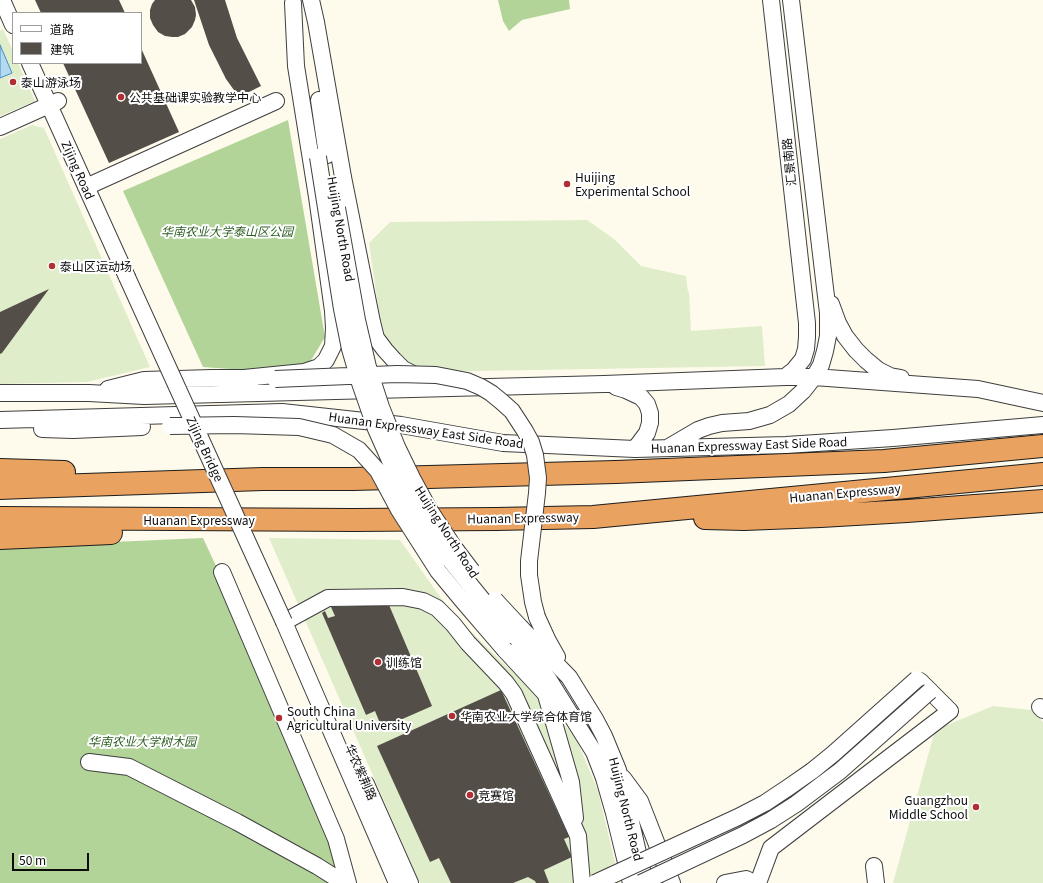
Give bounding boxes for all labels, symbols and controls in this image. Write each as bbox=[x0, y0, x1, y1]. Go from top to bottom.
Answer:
legend bbox=[12, 12, 142, 64]
text: 道路 bbox=[50, 20, 74, 37]
text: 建筑 bbox=[50, 40, 74, 57]
place label: 泰山游泳场 bbox=[21, 75, 81, 89]
marker: 泰山游泳场 bbox=[8, 77, 18, 87]
place label: 公共基础课实验教学中心 bbox=[129, 90, 261, 104]
marker: 公共基础课实验教学中心 bbox=[116, 92, 126, 102]
street label: 汇景南路 bbox=[779, 137, 799, 187]
street label: Zijing Road bbox=[59, 138, 97, 202]
place label: Huijing Experimental School bbox=[575, 170, 690, 198]
street label: Huijing North Road bbox=[325, 175, 357, 283]
marker: Huijing Experimental School bbox=[562, 179, 572, 189]
park label: 华南农业大学泰山区公园 bbox=[161, 224, 293, 238]
place label: 泰山区运动场 bbox=[60, 259, 132, 273]
marker: 泰山区运动场 bbox=[47, 261, 57, 271]
street label: Huanan Expressway East Side Road bbox=[328, 409, 524, 451]
street label: Zijing Bridge bbox=[184, 414, 226, 484]
street label: Huanan Expressway East Side Road bbox=[650, 434, 848, 456]
street label: Huanan Expressway bbox=[789, 481, 901, 505]
street label: Huijing North Road bbox=[412, 483, 482, 581]
street label: Huanan Expressway bbox=[467, 510, 579, 526]
street label: Huanan Expressway bbox=[143, 513, 255, 527]
place label: 训练馆 bbox=[386, 655, 422, 669]
marker: 训练馆 bbox=[373, 657, 383, 667]
place label: South China Agricultural University bbox=[287, 704, 411, 732]
place label: 华南农业大学综合体育馆 bbox=[460, 709, 592, 723]
marker: 华南农业大学综合体育馆 bbox=[447, 711, 457, 721]
marker: South China Agricultural University bbox=[274, 713, 284, 723]
park label: 华南农业大学树木园 bbox=[88, 734, 196, 748]
street label: 华农紫荆路 bbox=[342, 742, 380, 802]
street label: Huijing North Road bbox=[606, 756, 646, 862]
place label: 竞赛馆 bbox=[478, 788, 514, 802]
marker: 竞赛馆 bbox=[465, 790, 475, 800]
place label: Guangzhou Middle School bbox=[889, 793, 968, 821]
marker: Guangzhou Middle School bbox=[971, 802, 981, 812]
scale bar bbox=[14, 845, 91, 871]
text: 50 m bbox=[19, 851, 46, 868]

